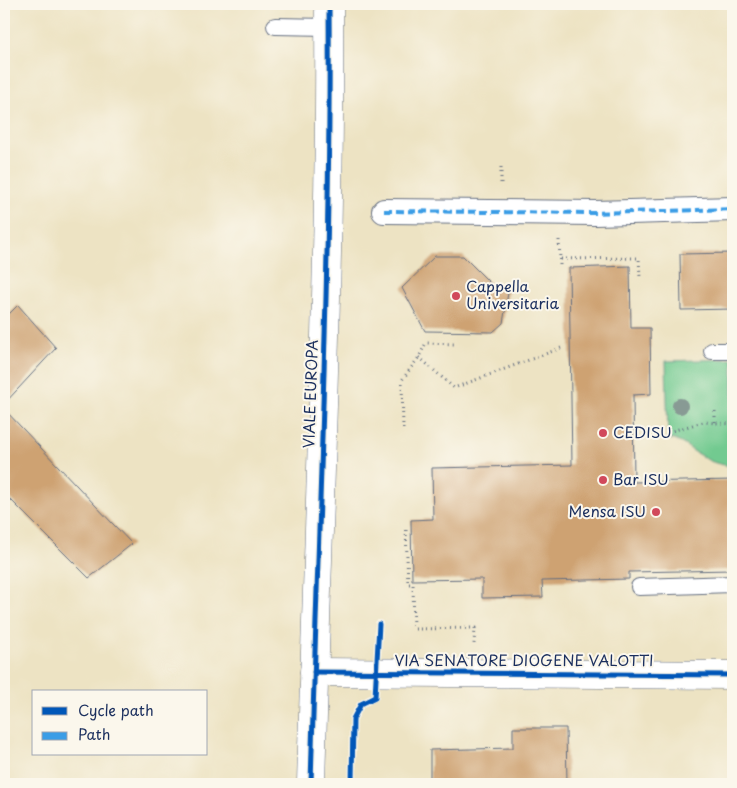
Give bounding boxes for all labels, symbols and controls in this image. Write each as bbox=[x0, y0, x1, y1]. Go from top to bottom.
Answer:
place label: Cappella Universitaria bbox=[466, 274, 560, 314]
marker: Cappella Universitaria bbox=[450, 290, 462, 302]
street label: VIALE EUROPA bbox=[296, 339, 323, 449]
place label: CEDISU bbox=[613, 420, 672, 443]
marker: CEDISU bbox=[597, 427, 609, 439]
place label: Bar ISU bbox=[613, 467, 669, 490]
marker: Bar ISU bbox=[597, 474, 609, 486]
place label: Mensa ISU bbox=[569, 499, 646, 522]
marker: Mensa ISU bbox=[650, 506, 662, 518]
street label: VIA SENATORE DIOGENE VALOTTI bbox=[394, 648, 654, 671]
legend bbox=[32, 690, 208, 756]
text: Cycle path bbox=[78, 698, 154, 721]
text: Path bbox=[78, 722, 110, 745]

